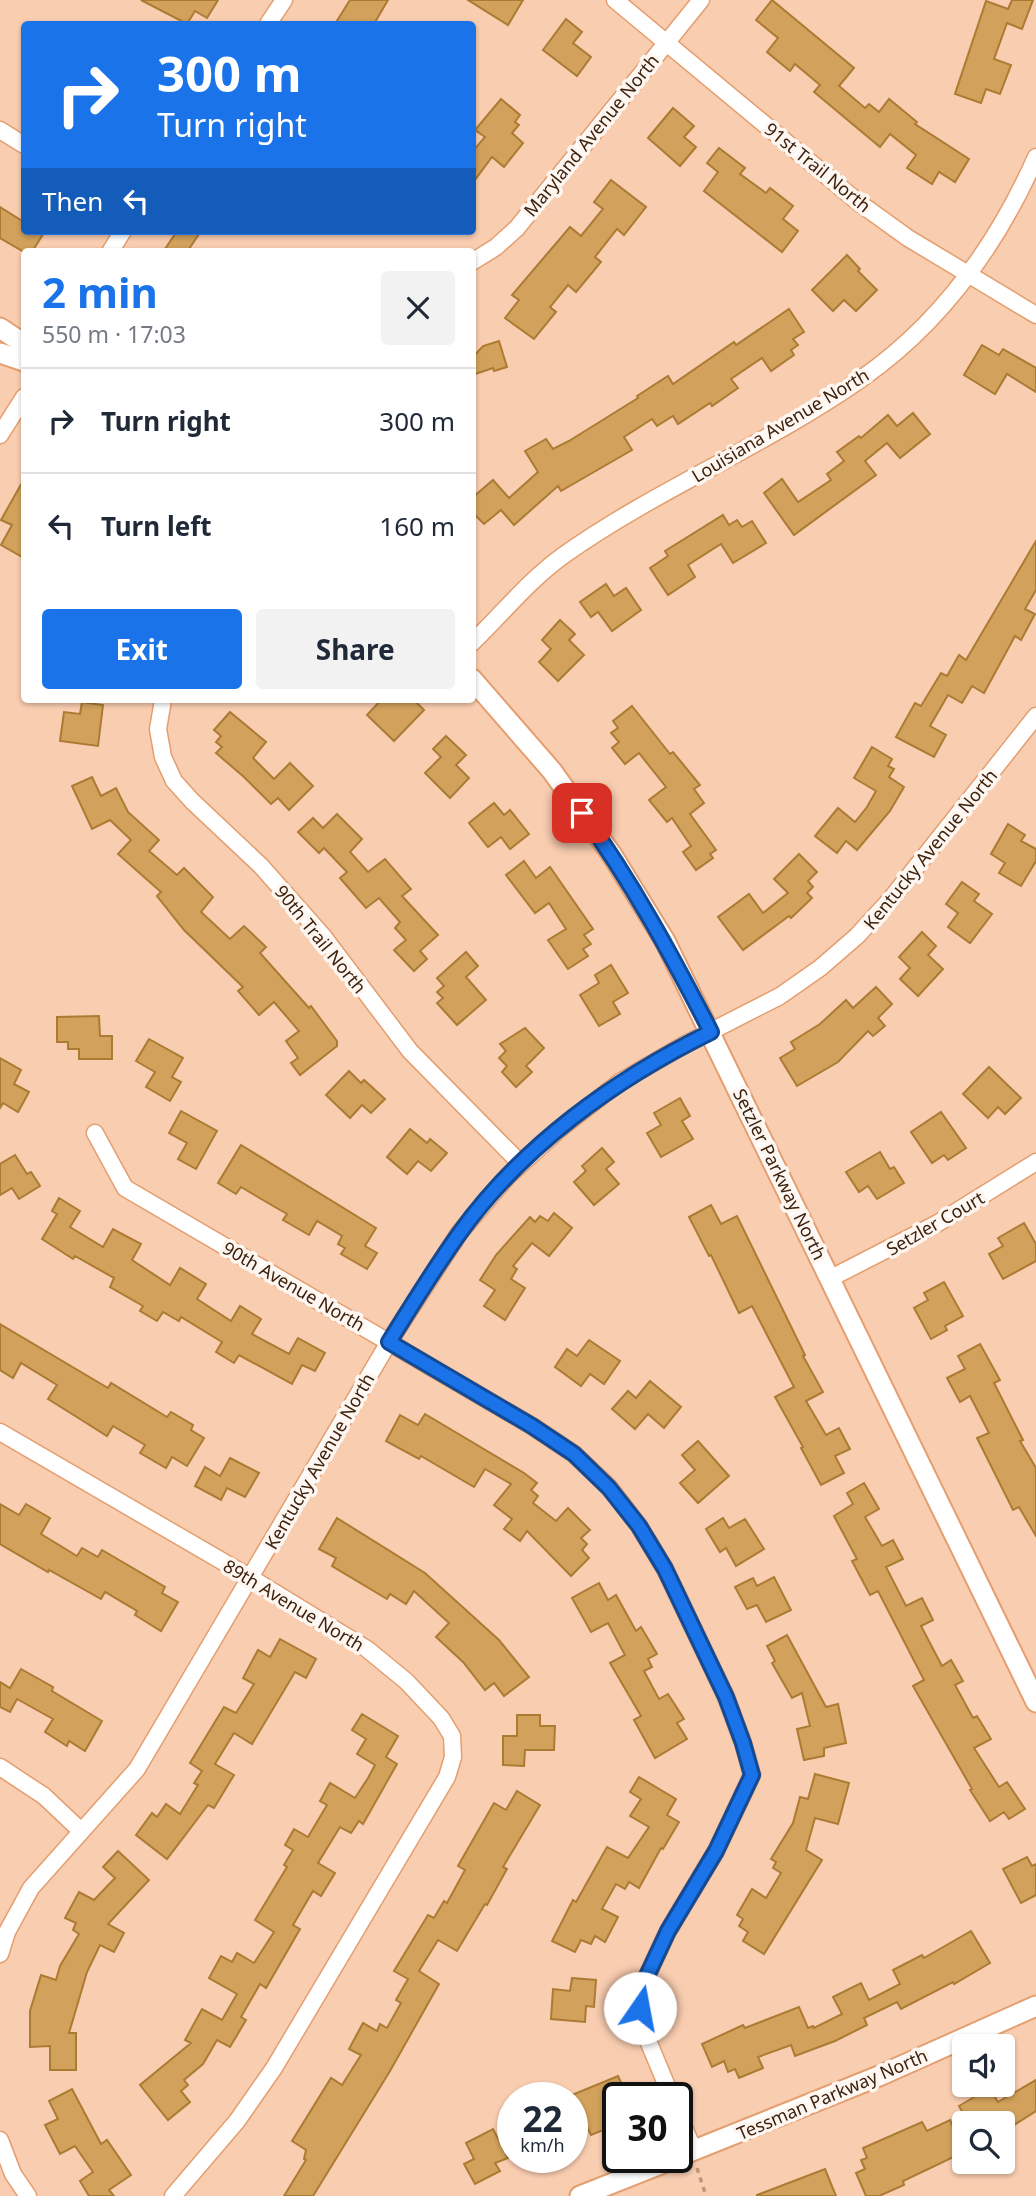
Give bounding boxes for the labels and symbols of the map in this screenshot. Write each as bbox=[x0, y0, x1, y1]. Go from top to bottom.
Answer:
street label: Maryland Avenue North bbox=[518, 49, 664, 221]
street label: 91st Trail North bbox=[760, 117, 876, 217]
street label: Louisiana Avenue North bbox=[687, 362, 873, 488]
street label: Kentucky Avenue North bbox=[858, 764, 1002, 934]
pin bbox=[552, 783, 612, 843]
street label: 90th Trail North bbox=[270, 880, 372, 998]
street label: Setzler Parkway North bbox=[728, 1084, 832, 1264]
street label: Setzler Court bbox=[882, 1185, 989, 1261]
street label: 90th Avenue North bbox=[219, 1236, 369, 1336]
street label: Kentucky Avenue North bbox=[259, 1369, 379, 1553]
street label: 89th Avenue North bbox=[219, 1553, 369, 1657]
position arrow bbox=[603, 1971, 677, 2045]
street label: Tessman Parkway North bbox=[733, 2043, 931, 2145]
speed limit sign: 30 bbox=[602, 2082, 693, 2173]

